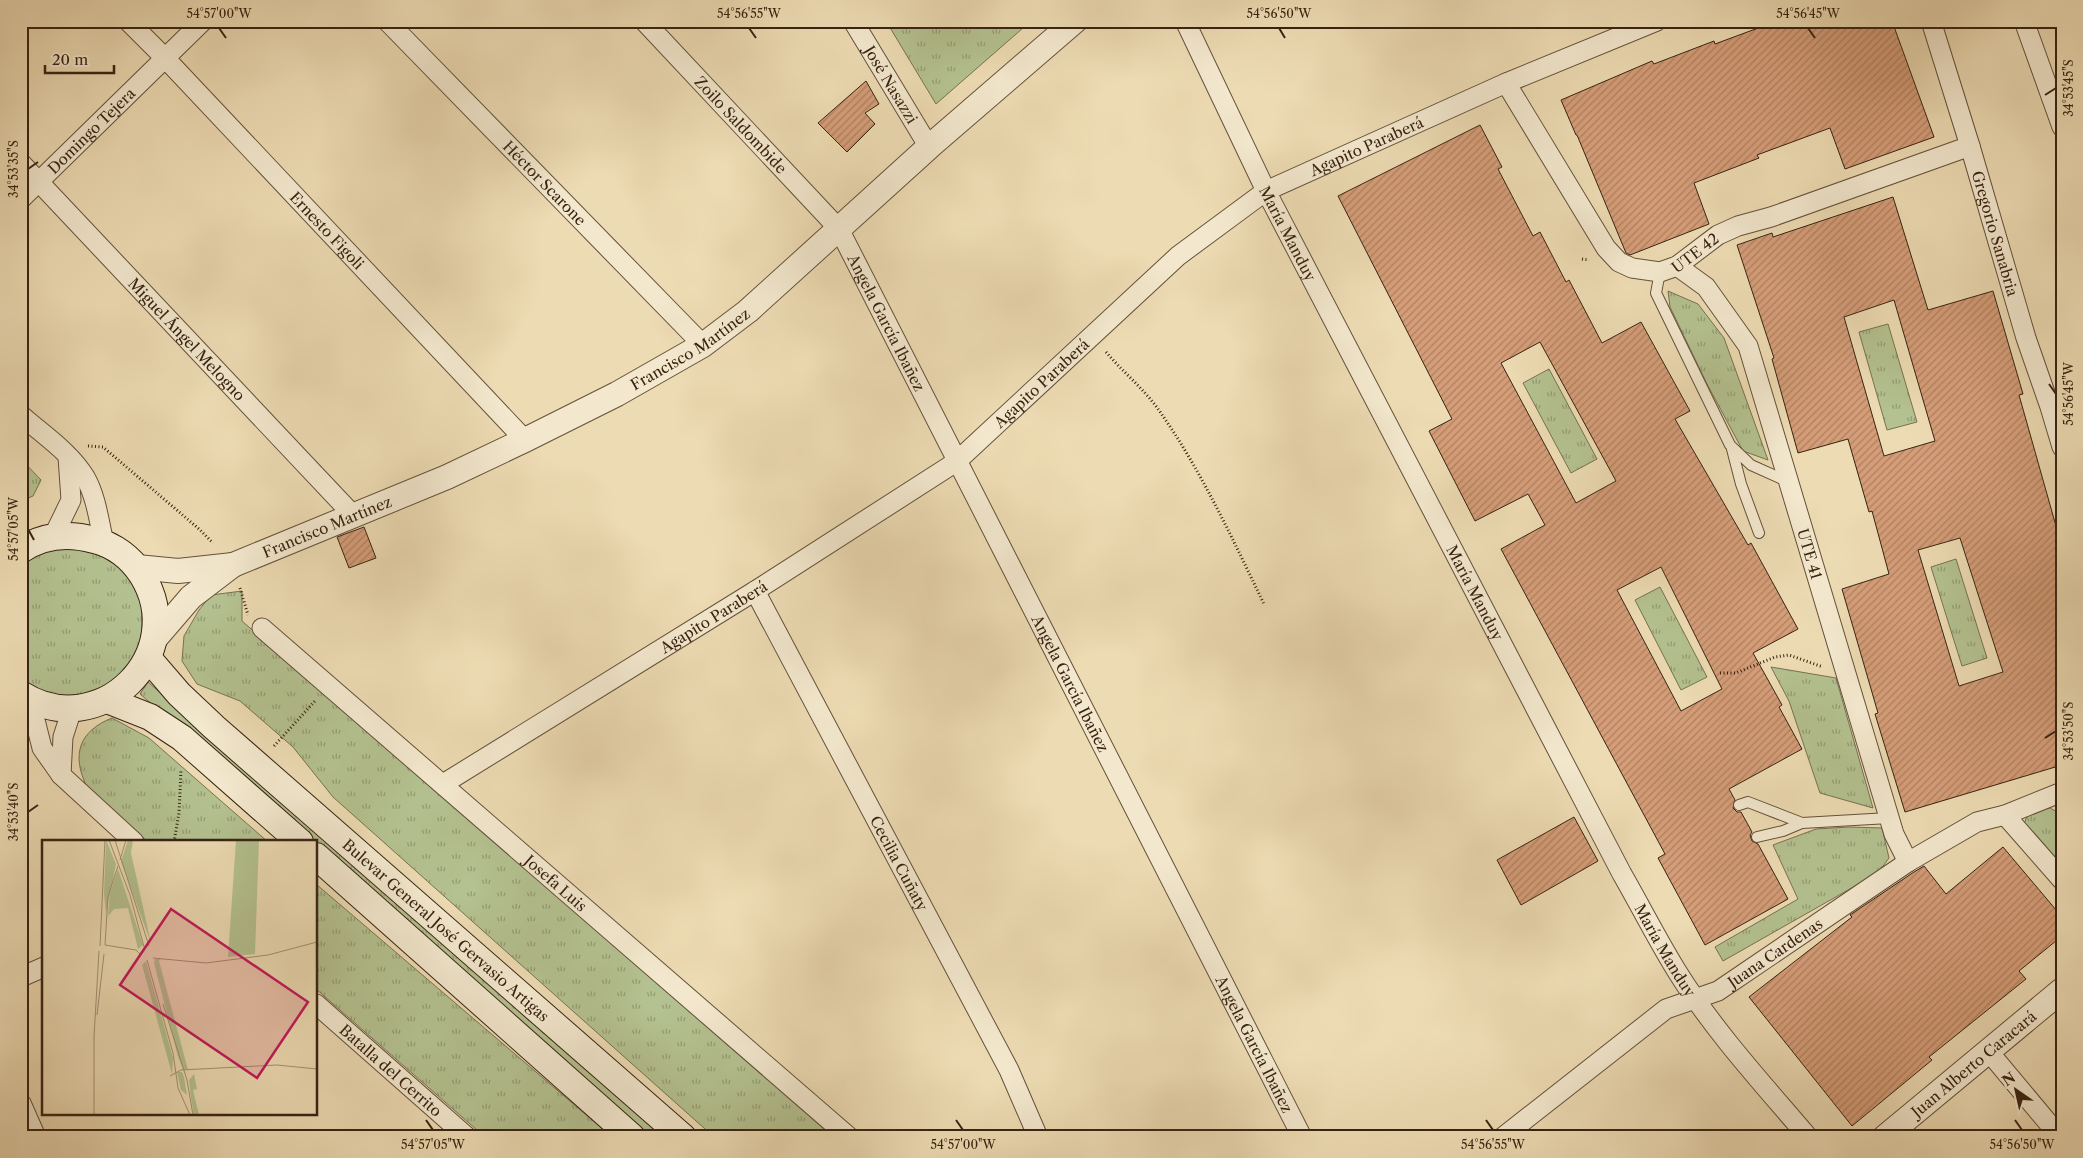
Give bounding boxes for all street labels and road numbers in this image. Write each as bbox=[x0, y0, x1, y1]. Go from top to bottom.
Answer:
street label: José Nasazzi bbox=[859, 40, 922, 127]
street label: Zoilo Saldombide bbox=[691, 72, 791, 177]
street label: Domingo Tejera bbox=[43, 83, 139, 177]
street label: Agapito Paraberá bbox=[1306, 112, 1426, 180]
street label: Héctor Scarone bbox=[499, 136, 590, 229]
street label: Gregorio Sanabria bbox=[1968, 168, 2023, 298]
street label: María Manduy bbox=[1255, 183, 1321, 285]
street label: Ernesto Figoli bbox=[286, 187, 369, 273]
street label: UTE 42 bbox=[1667, 229, 1722, 277]
street label: Angela García Ibañez bbox=[843, 250, 930, 394]
street label: Miguel Ángel Melogno bbox=[125, 274, 249, 404]
street label: Francisco Martínez bbox=[627, 304, 754, 394]
street label: Agapito Paraberá bbox=[989, 334, 1093, 432]
street label: Francisco Martínez bbox=[259, 491, 395, 561]
street label: UTE 41 bbox=[1794, 526, 1827, 582]
street label: María Manduy bbox=[1443, 542, 1508, 644]
street label: Agapito Paraberá bbox=[655, 576, 771, 658]
street label: Angela García Ibañez bbox=[1027, 611, 1114, 755]
street label: Cecilia Cuñaty bbox=[866, 812, 933, 914]
street label: Bulevar General José Gervasio Artigas bbox=[339, 835, 553, 1025]
street label: Josefa Luis bbox=[519, 849, 591, 915]
street label: María Manduy bbox=[1631, 900, 1700, 1001]
street label: Juana Cardenas bbox=[1722, 914, 1826, 992]
street label: Angela García Ibañez bbox=[1211, 971, 1298, 1116]
street label: Juan Alberto Caracará bbox=[1906, 1006, 2040, 1122]
street label: Batalla del Cerrito bbox=[336, 1020, 446, 1120]

